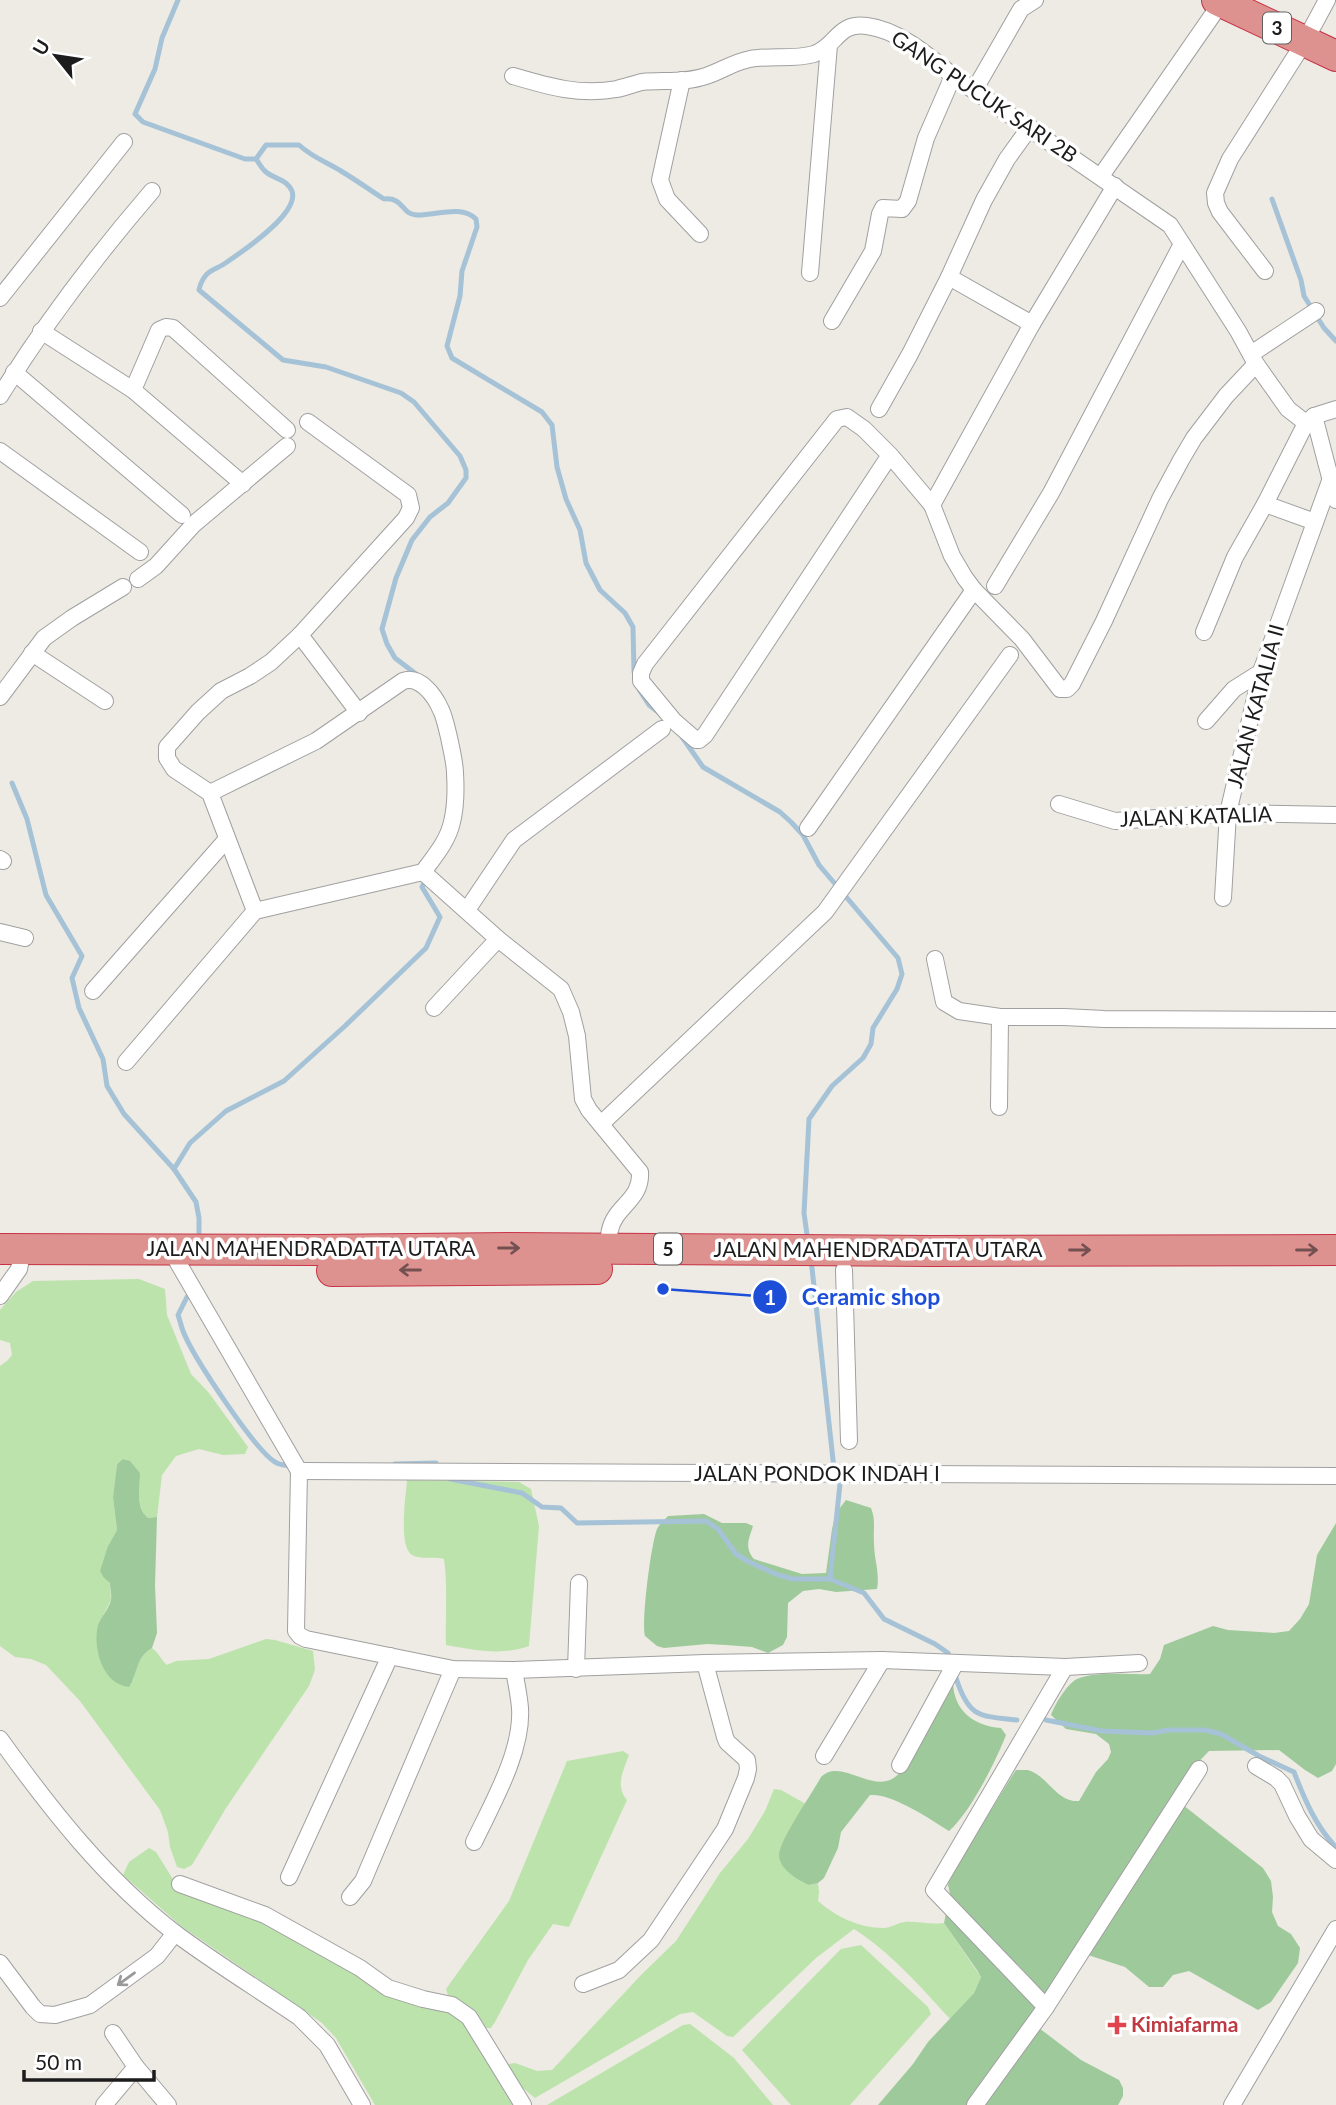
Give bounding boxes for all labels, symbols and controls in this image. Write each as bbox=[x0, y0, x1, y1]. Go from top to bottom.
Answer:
road number: 3 bbox=[1263, 12, 1291, 44]
north arrow bbox=[21, 21, 91, 91]
street label: GANG PUCUK SARI 2B bbox=[887, 24, 1082, 167]
text: U bbox=[27, 35, 54, 59]
street label: JALAN KATALIA II bbox=[1221, 621, 1288, 790]
street label: JALAN KATALIA bbox=[1120, 800, 1273, 831]
road number: 5 bbox=[654, 1233, 682, 1264]
street label: JALAN MAHENDRADATTA UTARA bbox=[146, 1235, 476, 1260]
street label: JALAN MAHENDRADATTA UTARA bbox=[713, 1236, 1043, 1261]
one-way arrow bbox=[497, 1241, 520, 1255]
one-way arrow bbox=[1068, 1243, 1091, 1257]
one-way arrow bbox=[1295, 1243, 1318, 1257]
one-way arrow bbox=[399, 1263, 422, 1277]
callout: Ceramic shop bbox=[753, 1275, 954, 1319]
text: Ceramic shop bbox=[802, 1282, 940, 1310]
text: 1 bbox=[764, 1284, 776, 1309]
street label: JALAN PONDOK INDAH I bbox=[694, 1460, 940, 1485]
one-way arrow bbox=[117, 1972, 136, 1986]
place label: Kimiafarma bbox=[1131, 2011, 1238, 2036]
marker: Kimiafarma bbox=[1109, 2017, 1125, 2033]
scale bar bbox=[24, 2038, 154, 2082]
text: 50 m bbox=[35, 2049, 82, 2074]

